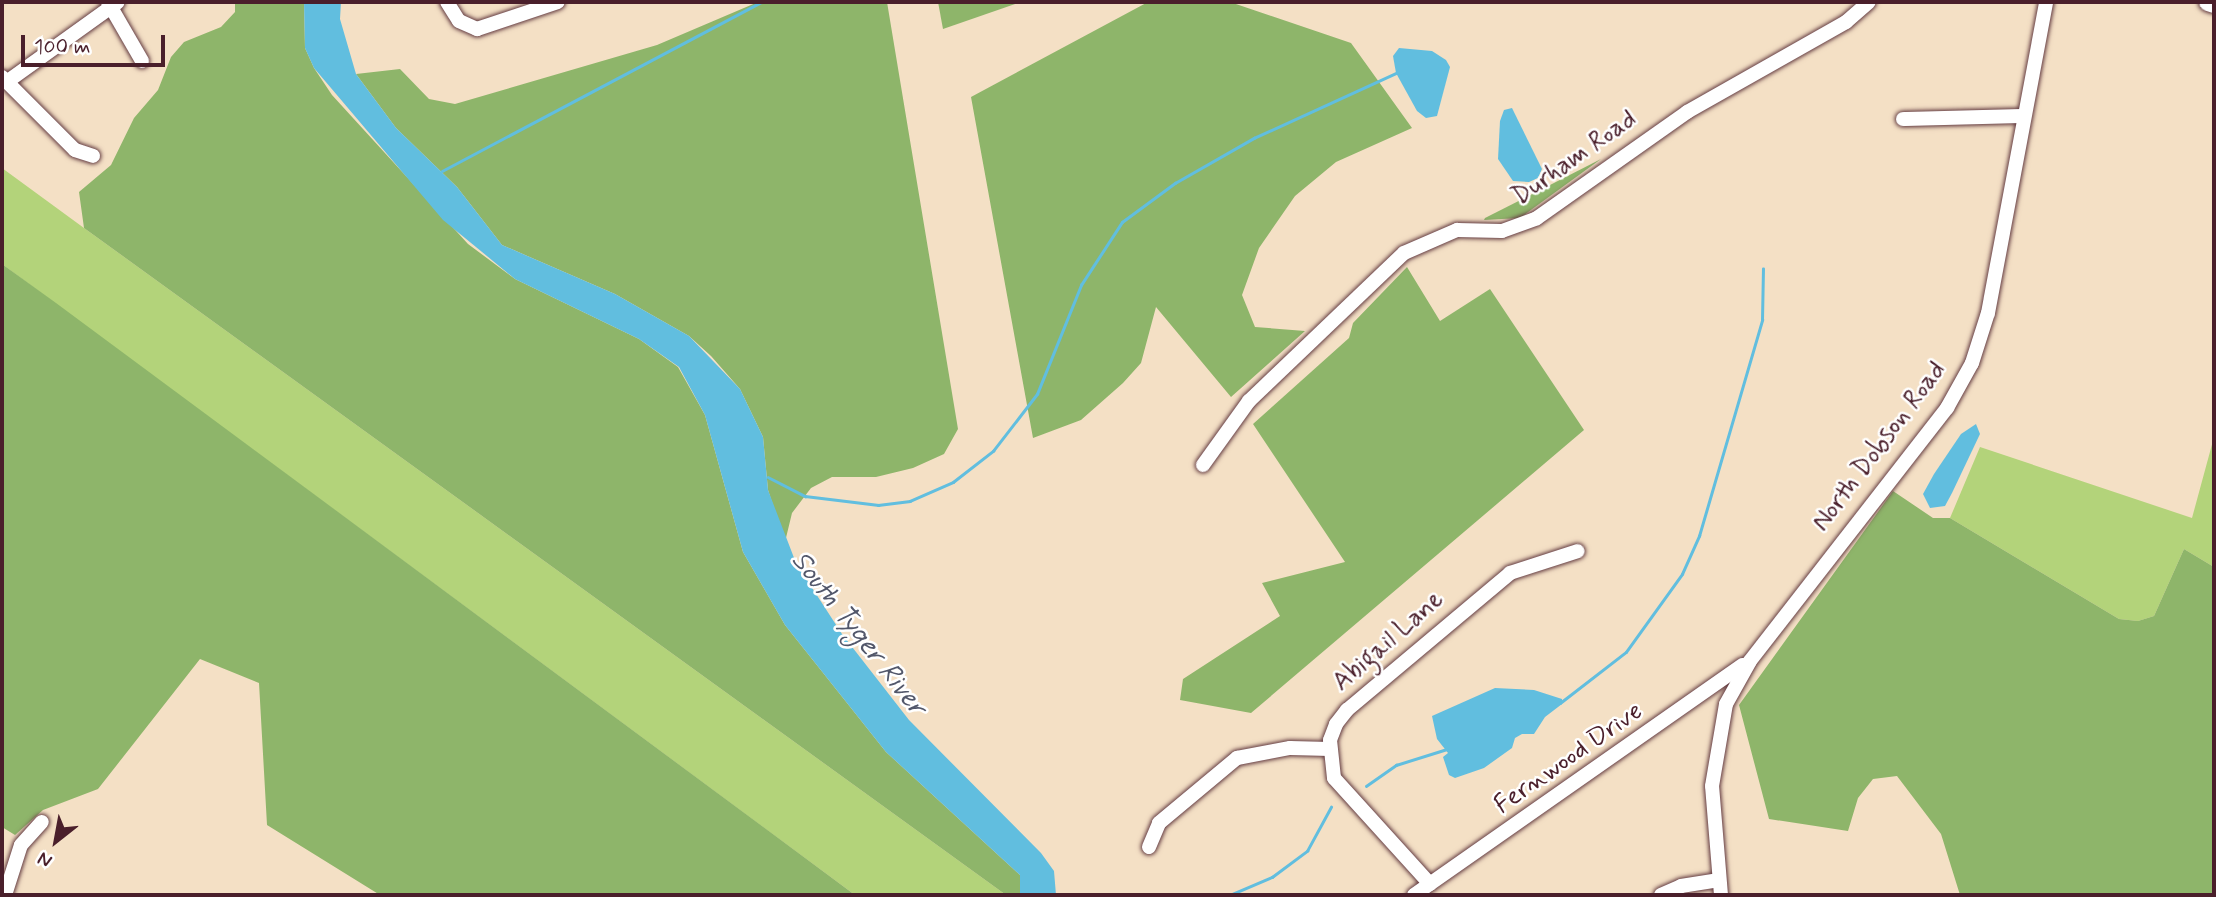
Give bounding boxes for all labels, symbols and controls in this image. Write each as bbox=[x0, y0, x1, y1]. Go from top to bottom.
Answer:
scale bar bbox=[24, 21, 168, 65]
text: 100 m bbox=[34, 33, 90, 61]
street label: Durham Road bbox=[1506, 105, 1644, 213]
street label: North Dobson Road bbox=[1806, 356, 1954, 538]
water label: South Tyger River bbox=[782, 544, 934, 724]
street label: Abigail Lane bbox=[1327, 585, 1451, 699]
street label: Fernwood Drive bbox=[1490, 697, 1648, 821]
north arrow bbox=[21, 806, 91, 876]
text: N bbox=[33, 845, 57, 873]

